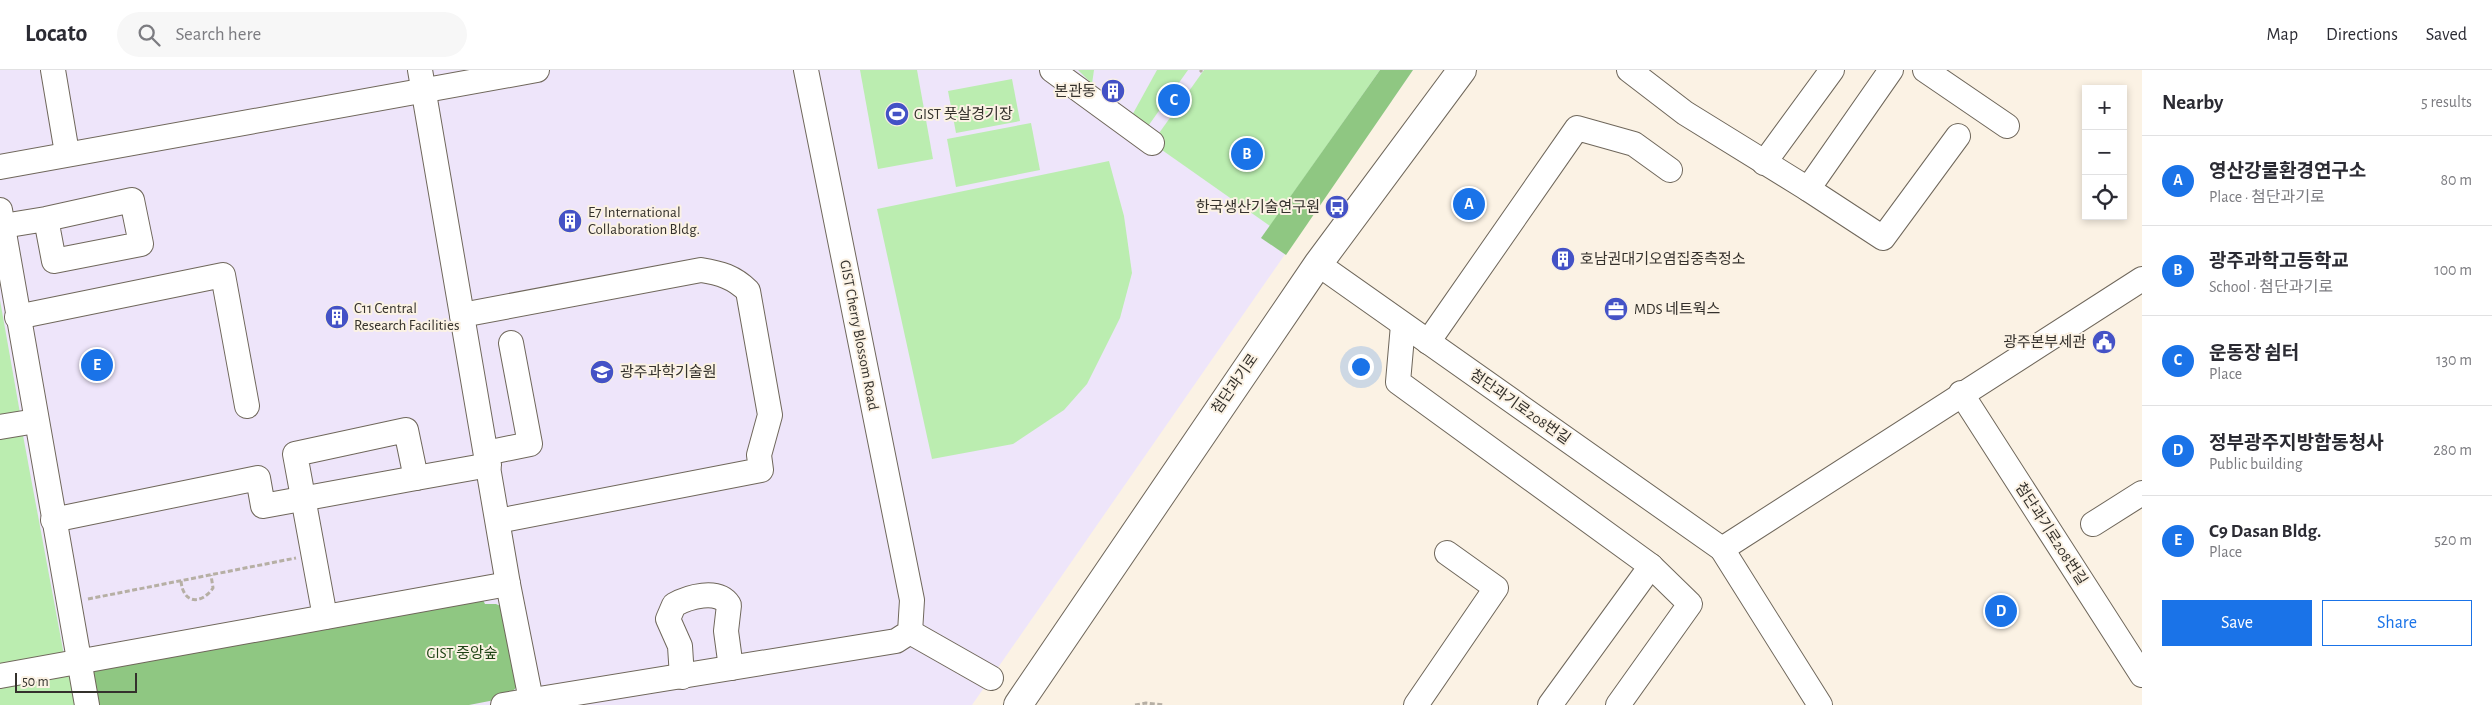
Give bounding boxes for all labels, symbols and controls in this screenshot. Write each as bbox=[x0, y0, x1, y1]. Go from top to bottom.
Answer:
search box bbox=[117, 12, 467, 57]
icon: search bbox=[135, 21, 163, 49]
text: Locato bbox=[25, 22, 87, 46]
text: Search here bbox=[175, 25, 261, 44]
text: Map bbox=[2267, 26, 2298, 44]
text: Directions bbox=[2326, 26, 2398, 44]
text: Saved bbox=[2426, 26, 2467, 44]
building icon: 본관동 bbox=[1100, 78, 1126, 104]
pin: C bbox=[1158, 81, 1190, 119]
place label: 본관동 bbox=[1055, 83, 1096, 99]
map controls bbox=[2082, 85, 2127, 220]
button: + bbox=[2082, 85, 2127, 130]
text: Nearby bbox=[2162, 92, 2223, 113]
text: 5 results bbox=[2421, 94, 2472, 110]
sports icon: GIST 풋살경기장 bbox=[884, 101, 910, 127]
place label: GIST 풋살경기장 bbox=[914, 106, 1013, 122]
button: − bbox=[2082, 130, 2127, 175]
pin: B bbox=[1231, 135, 1263, 173]
text: 영산강물환경연구소 bbox=[2209, 162, 2366, 181]
text: A bbox=[2173, 172, 2183, 188]
text: 80 m bbox=[2441, 172, 2472, 188]
button: locate bbox=[2082, 175, 2127, 220]
pin: A bbox=[1453, 185, 1485, 223]
text: Place · 첨단과기로 bbox=[2209, 189, 2325, 205]
bus stop icon: 한국생산기술연구원 bbox=[1324, 194, 1350, 220]
place label: 한국생산기술연구원 bbox=[1196, 199, 1320, 215]
place label: E7 International Collaboration Bldg. bbox=[588, 205, 700, 237]
building icon: E7 International Collaboration Bldg. bbox=[557, 208, 583, 234]
building icon: 호남권대기오염집중측정소 bbox=[1550, 246, 1576, 272]
place label: 호남권대기오염집중측정소 bbox=[1580, 251, 1746, 267]
text: 광주과학고등학교 bbox=[2209, 252, 2349, 271]
street label: GIST Cherry Blossom Road bbox=[837, 259, 881, 412]
text: B bbox=[2173, 262, 2183, 278]
text: 100 m bbox=[2434, 262, 2472, 278]
text: School · 첨단과기로 bbox=[2209, 279, 2333, 295]
office icon: MDS 네트웍스 bbox=[1603, 296, 1629, 322]
place label: C11 Central Research Facilities bbox=[354, 301, 459, 333]
place label: MDS 네트웍스 bbox=[1634, 301, 1720, 317]
building icon: C11 Central Research Facilities bbox=[324, 304, 350, 330]
public building icon: 광주본부세관 bbox=[2091, 329, 2117, 355]
place label: 광주본부세관 bbox=[2003, 334, 2086, 350]
text: 운동장 쉼터 bbox=[2209, 344, 2299, 363]
pin: E bbox=[81, 346, 113, 384]
street label: 첨단과기로 bbox=[1208, 351, 1261, 417]
text: C bbox=[2174, 352, 2182, 368]
text: 130 m bbox=[2436, 352, 2472, 368]
your location bbox=[1348, 354, 1374, 380]
school or university icon: 광주과학기술원 bbox=[589, 359, 615, 385]
place label: 광주과학기술원 bbox=[620, 363, 717, 380]
street label: 첨단과기로208번길 bbox=[1467, 366, 1573, 447]
text: Place bbox=[2209, 366, 2242, 382]
text: 정부광주지방합동청사 bbox=[2209, 434, 2384, 453]
text: D bbox=[2173, 442, 2183, 458]
text: 280 m bbox=[2433, 442, 2472, 458]
text: Public building bbox=[2209, 456, 2303, 472]
street label: 첨단과기로208번길 bbox=[2012, 480, 2090, 588]
text: C9 Dasan Bldg. bbox=[2209, 522, 2321, 541]
text: E bbox=[2174, 532, 2182, 548]
text: 520 m bbox=[2434, 532, 2472, 548]
text: Place bbox=[2209, 544, 2242, 560]
pin: D bbox=[1985, 592, 2017, 630]
button: Save bbox=[2162, 600, 2312, 646]
button: Share bbox=[2322, 600, 2472, 646]
park label: GIST 중앙숲 bbox=[426, 645, 498, 661]
scale bar bbox=[15, 670, 138, 693]
text: 50 m bbox=[22, 675, 49, 689]

